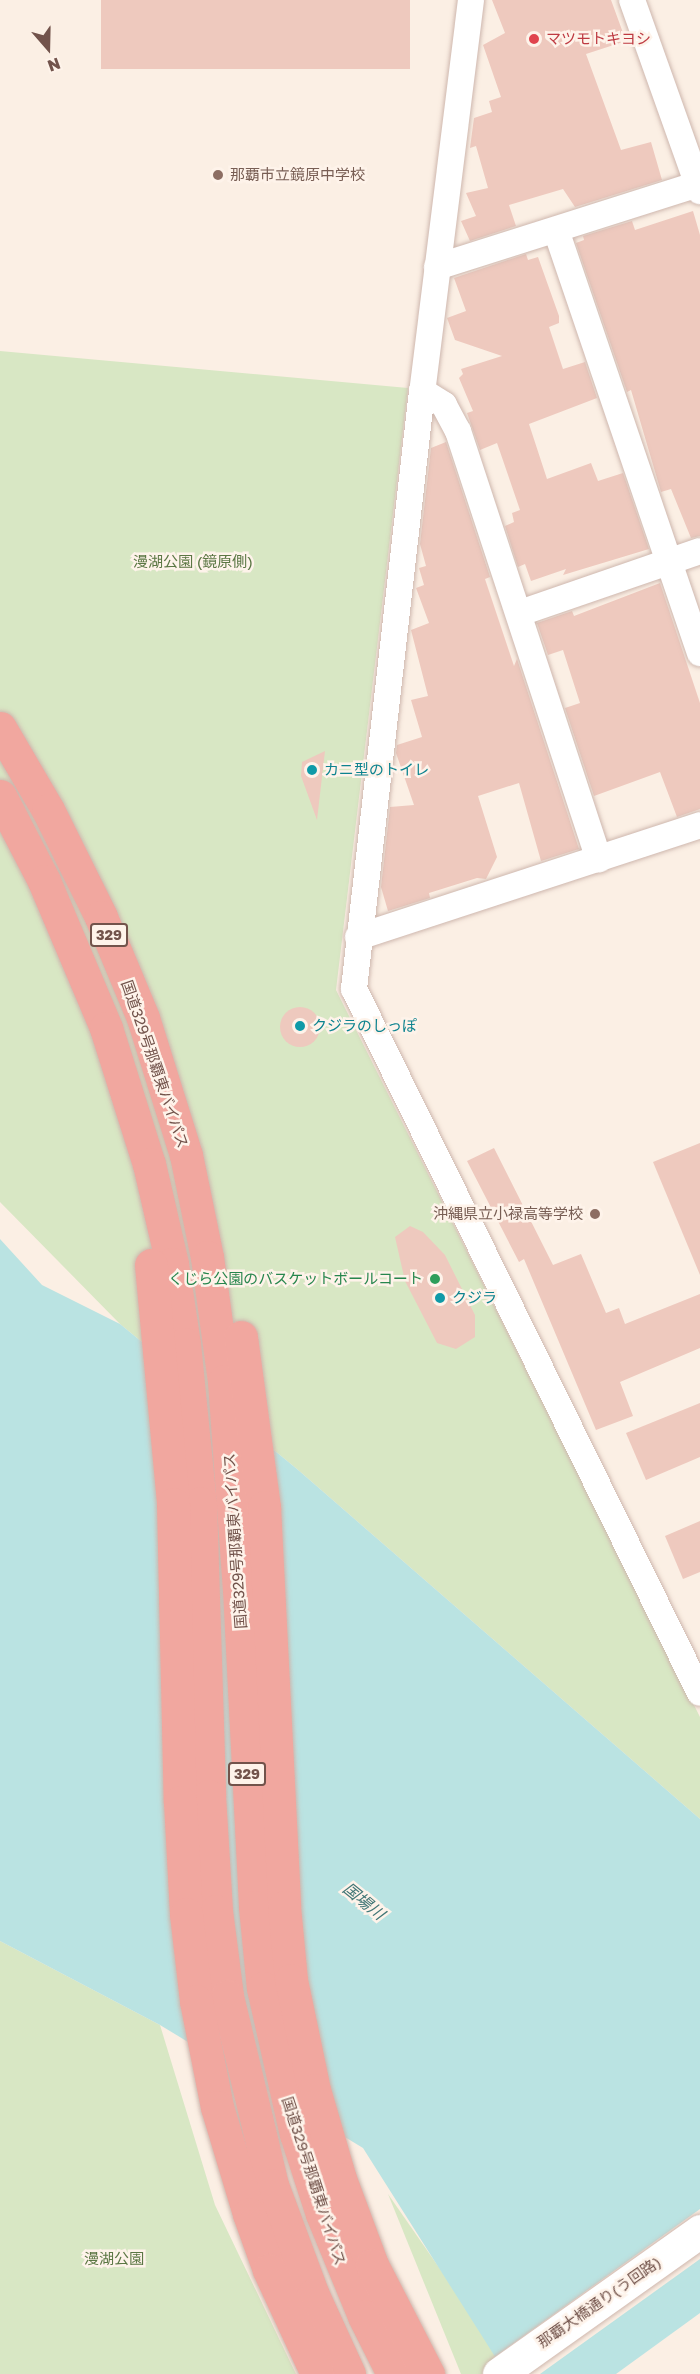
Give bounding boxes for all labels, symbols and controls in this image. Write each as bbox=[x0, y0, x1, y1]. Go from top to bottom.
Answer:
north arrow bbox=[18, 18, 78, 78]
place label: マツモトキヨシ bbox=[546, 30, 651, 48]
marker: マツモトキヨシ bbox=[527, 32, 541, 46]
text: N bbox=[45, 53, 63, 76]
place label: 那覇市立鏡原中学校 bbox=[230, 166, 365, 184]
marker: 那覇市立鏡原中学校 bbox=[211, 168, 225, 182]
park label: 漫湖公園 (鏡原側) bbox=[133, 553, 253, 571]
place label: カニ型のトイレ bbox=[324, 761, 429, 779]
marker: カニ型のトイレ bbox=[305, 763, 319, 777]
road number: 329 bbox=[90, 924, 128, 946]
street label: 国道329号那覇東バイパス bbox=[118, 978, 192, 1150]
place label: クジラのしっぽ bbox=[312, 1017, 417, 1035]
marker: クジラのしっぽ bbox=[293, 1019, 307, 1033]
place label: 沖縄県立小禄高等学校 bbox=[433, 1205, 583, 1223]
marker: 沖縄県立小禄高等学校 bbox=[588, 1207, 602, 1221]
place label: くじら公園のバスケットボールコート bbox=[168, 1270, 423, 1288]
marker: くじら公園のバスケットボールコート bbox=[428, 1272, 442, 1286]
place label: クジラ bbox=[452, 1289, 497, 1307]
marker: クジラ bbox=[433, 1291, 447, 1305]
street label: 国道329号那覇東バイパス bbox=[220, 1452, 250, 1630]
road number: 329 bbox=[228, 1763, 266, 1785]
water label: 国場川 bbox=[339, 1878, 389, 1924]
street label: 国道329号那覇東バイパス bbox=[278, 2094, 350, 2268]
park label: 漫湖公園 bbox=[84, 2250, 144, 2268]
street label: 那覇大橋通り(う回路) bbox=[534, 2253, 664, 2351]

